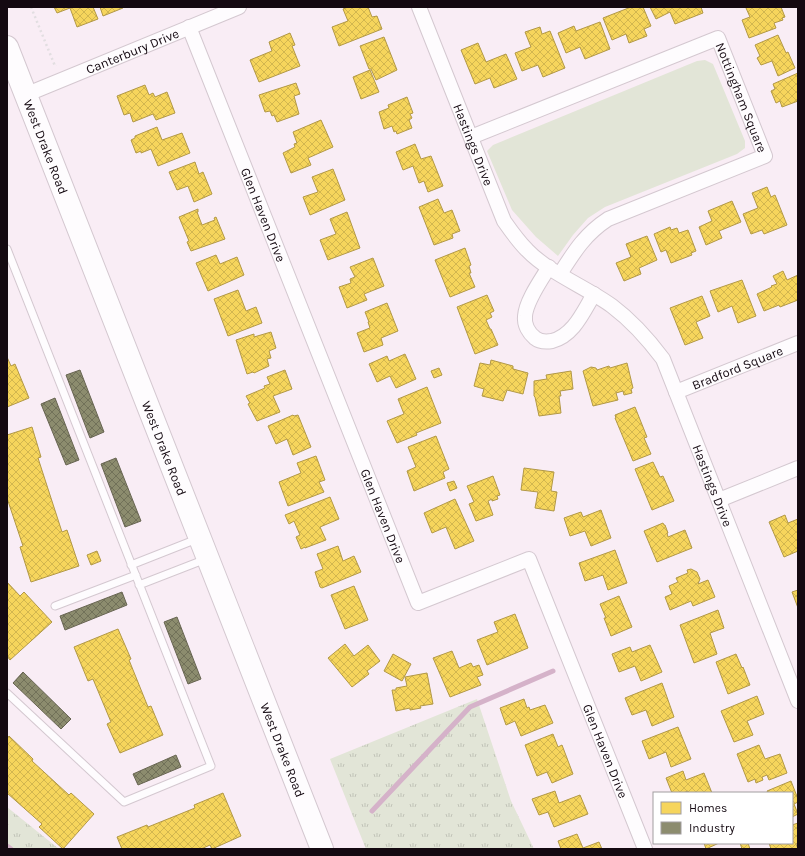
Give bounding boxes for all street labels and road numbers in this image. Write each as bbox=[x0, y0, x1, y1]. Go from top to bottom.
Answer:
street label: Canterbury Drive bbox=[84, 25, 181, 77]
street label: Nottingham Square bbox=[713, 40, 770, 155]
street label: West Drake Road bbox=[20, 97, 71, 196]
street label: Hastings Drive bbox=[450, 102, 496, 188]
street label: Glen Haven Drive bbox=[238, 166, 289, 264]
street label: Bradford Square bbox=[690, 343, 785, 393]
street label: West Drake Road bbox=[139, 399, 189, 498]
street label: Hastings Drive bbox=[689, 442, 735, 529]
street label: Glen Haven Drive bbox=[357, 467, 408, 566]
street label: West Drake Road bbox=[257, 701, 308, 799]
street label: Glen Haven Drive bbox=[580, 702, 631, 801]

